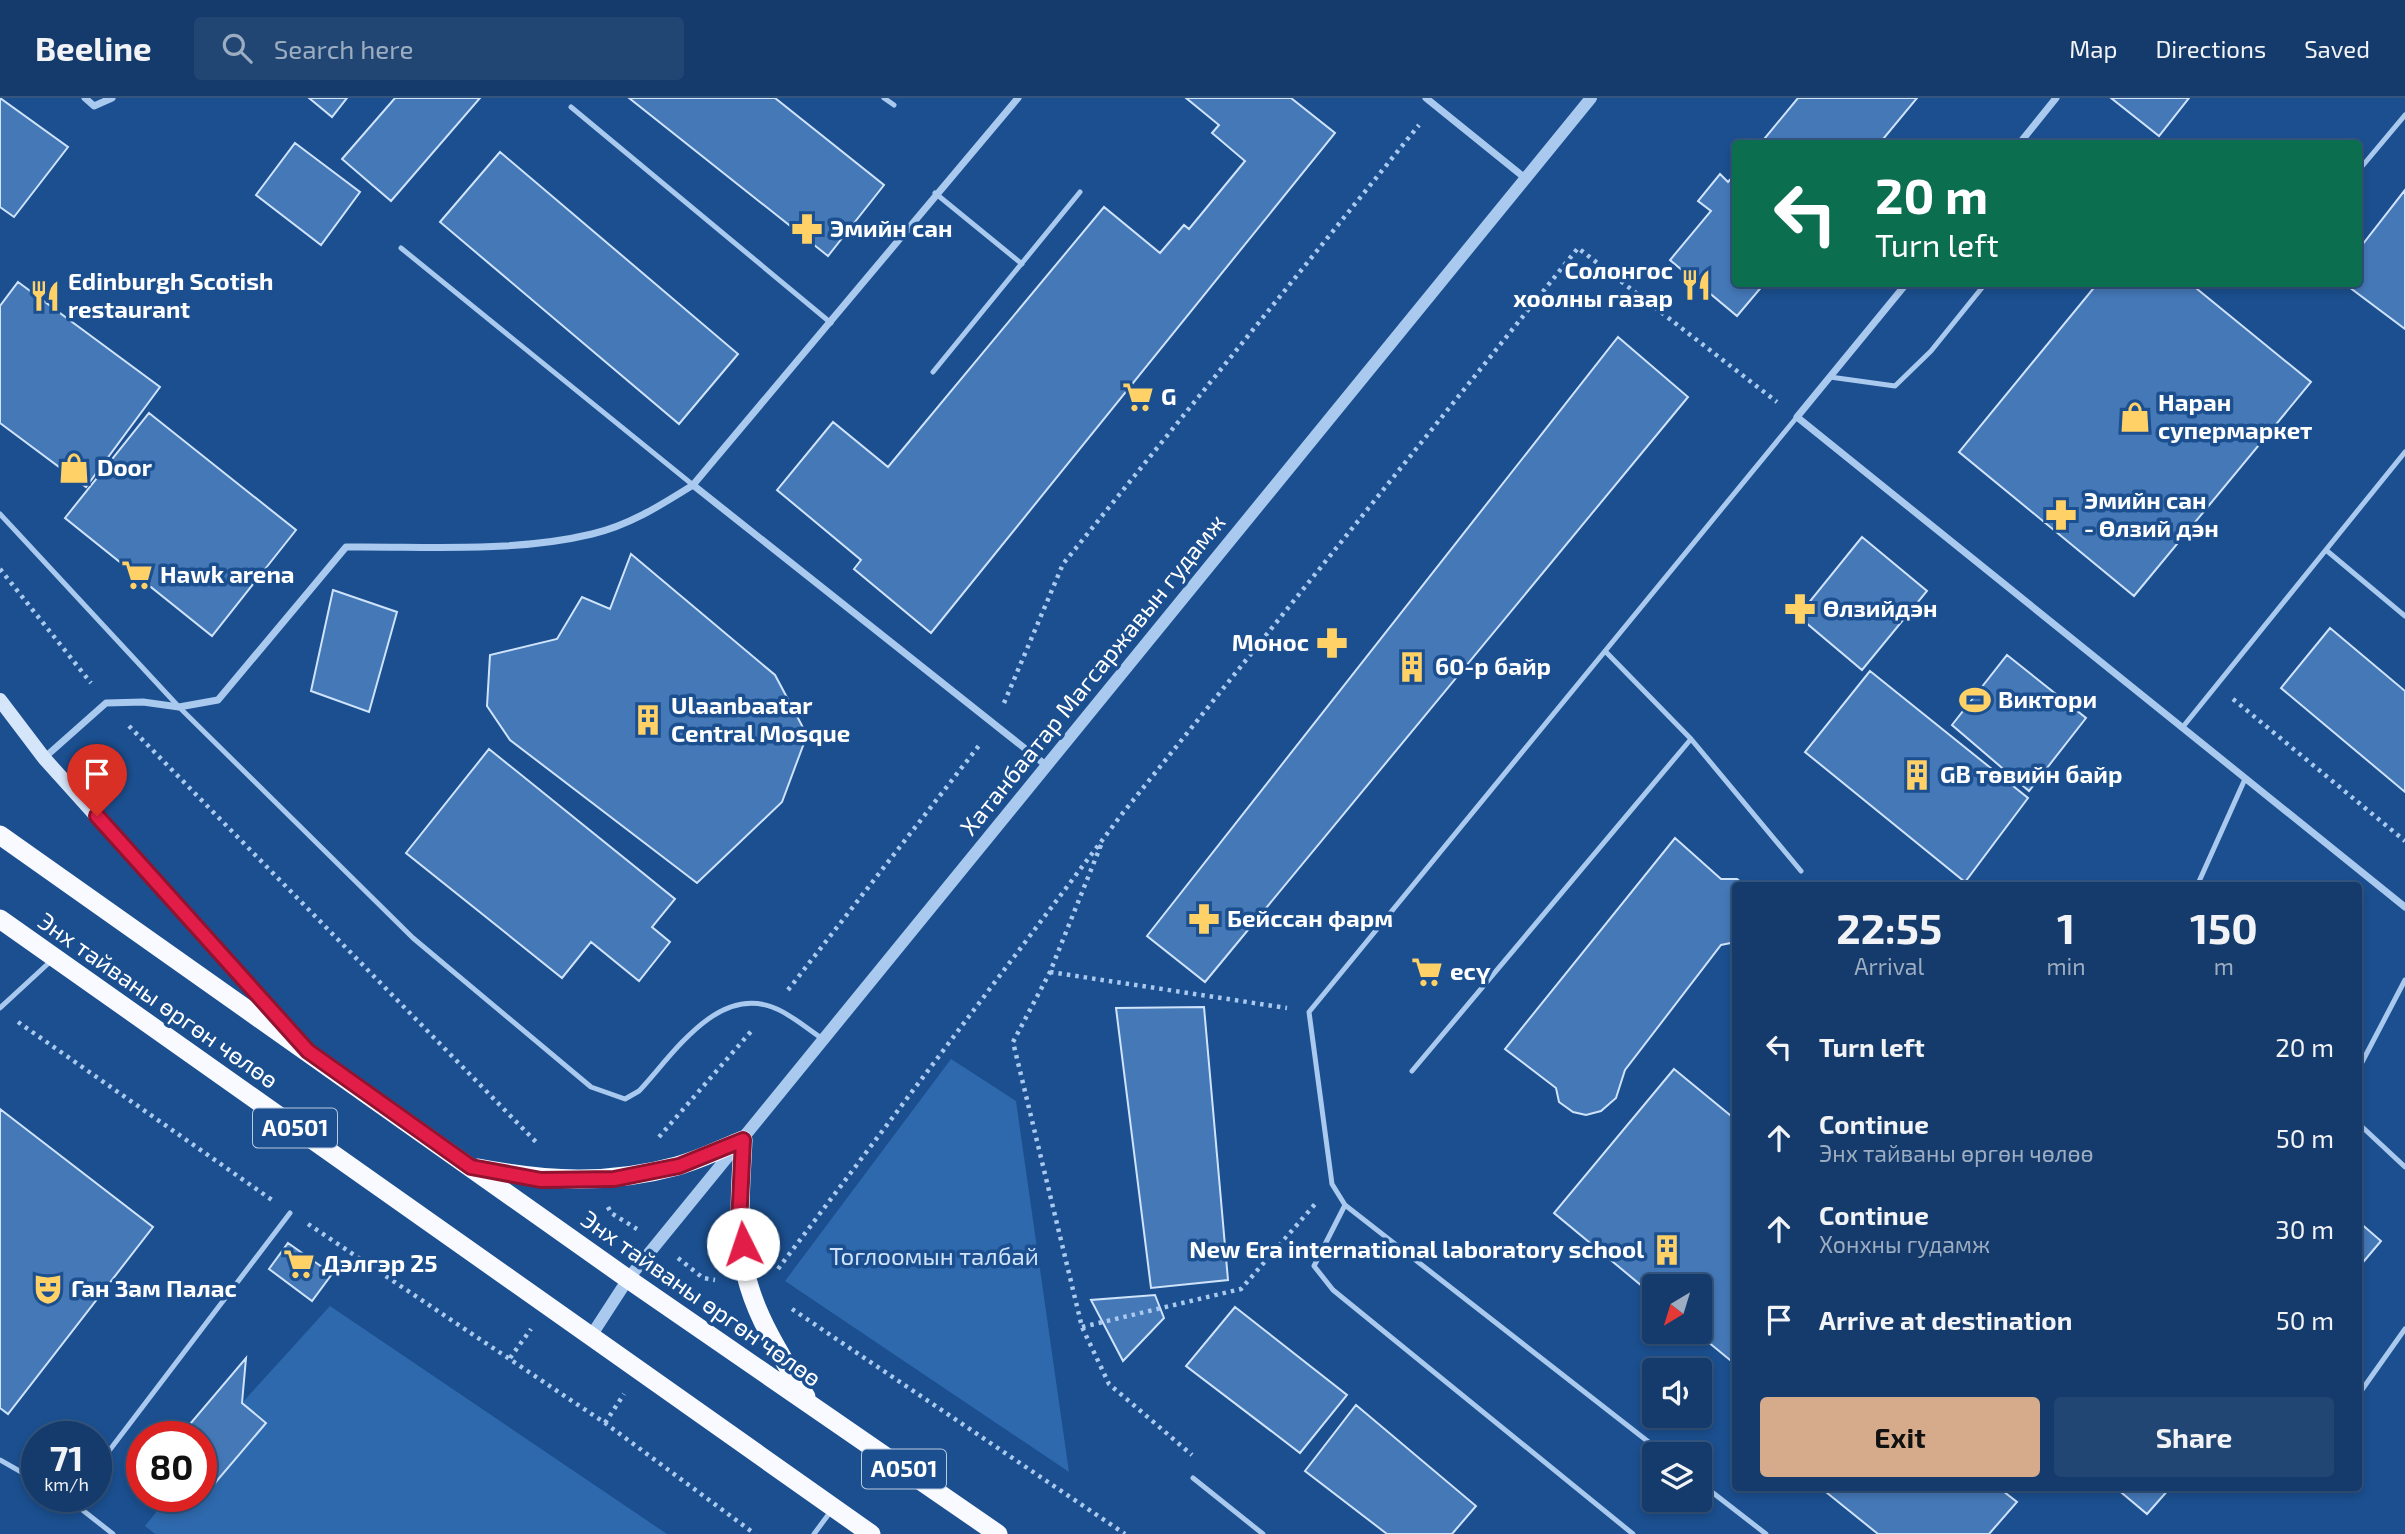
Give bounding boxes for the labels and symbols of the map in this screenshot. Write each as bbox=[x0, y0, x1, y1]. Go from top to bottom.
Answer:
pharmacy icon: Эмийн сан bbox=[790, 212, 824, 246]
place label: Эмийн сан bbox=[830, 213, 953, 242]
place label: Солонгос хоолны газар bbox=[1513, 255, 1673, 312]
place label: Edinburgh Scotish restaurant bbox=[68, 266, 273, 323]
restaurant icon: Солонгос хоолны газар bbox=[1679, 268, 1713, 302]
restaurant icon: Edinburgh Scotish restaurant bbox=[28, 279, 62, 313]
supermarket icon: G bbox=[1121, 380, 1155, 414]
place label: G bbox=[1161, 381, 1177, 410]
place label: Наран супермаркет bbox=[2158, 387, 2312, 444]
shop icon: Наран супермаркет bbox=[2118, 400, 2152, 434]
shop icon: Door bbox=[57, 451, 91, 485]
place label: Door bbox=[97, 452, 153, 481]
place label: Эмийн сан - Өлзий дэн bbox=[2084, 485, 2219, 542]
pharmacy icon: Эмийн сан - Өлзий дэн bbox=[2044, 498, 2078, 532]
street label: Хатанбаатар Магсаржавын гудамж bbox=[953, 508, 1231, 841]
supermarket icon: Hawk arena bbox=[120, 558, 154, 592]
place label: Hawk arena bbox=[160, 559, 295, 588]
pharmacy icon: Өлзийдэн bbox=[1783, 592, 1817, 626]
place label: Өлзийдэн bbox=[1823, 593, 1938, 622]
pharmacy icon: Монос bbox=[1315, 626, 1349, 660]
place label: Монос bbox=[1232, 627, 1309, 656]
building icon: 60-р байр bbox=[1395, 650, 1429, 684]
place label: 60-р байр bbox=[1435, 651, 1551, 680]
sports icon: Виктори bbox=[1958, 683, 1992, 717]
place label: Виктори bbox=[1998, 684, 2097, 713]
place label: Ulaanbaatar Central Mosque bbox=[671, 690, 850, 747]
building icon: Ulaanbaatar Central Mosque bbox=[631, 703, 665, 737]
pin bbox=[67, 744, 127, 816]
building icon: GB төвийн байр bbox=[1900, 758, 1934, 792]
place label: GB төвийн байр bbox=[1940, 759, 2122, 788]
pharmacy icon: Бейссан фарм bbox=[1187, 902, 1221, 936]
place label: Бейссан фарм bbox=[1227, 903, 1393, 932]
street label: Энх тайваны өргөн чөлөө bbox=[33, 906, 285, 1094]
supermarket icon: есү bbox=[1410, 955, 1444, 989]
place label: есү bbox=[1450, 956, 1491, 985]
road number: A0501 bbox=[253, 1108, 337, 1148]
street label: Энх тайваны өргөн чөлөө bbox=[576, 1204, 828, 1392]
position arrow bbox=[706, 1207, 780, 1281]
building icon: New Era international laboratory school bbox=[1650, 1233, 1684, 1267]
place label: New Era international laboratory school bbox=[1189, 1234, 1644, 1263]
park label: Тоглоомын талбай bbox=[829, 1241, 1039, 1270]
supermarket icon: Дэлгэр 25 bbox=[282, 1247, 316, 1281]
place label: Дэлгэр 25 bbox=[322, 1248, 438, 1277]
theatre icon: Ган Зам Палас bbox=[31, 1272, 65, 1306]
place label: Ган Зам Палас bbox=[71, 1273, 237, 1302]
north arrow bbox=[1642, 1274, 1712, 1344]
speed limit sign: 80 bbox=[126, 1421, 217, 1512]
road number: A0501 bbox=[862, 1450, 946, 1488]

